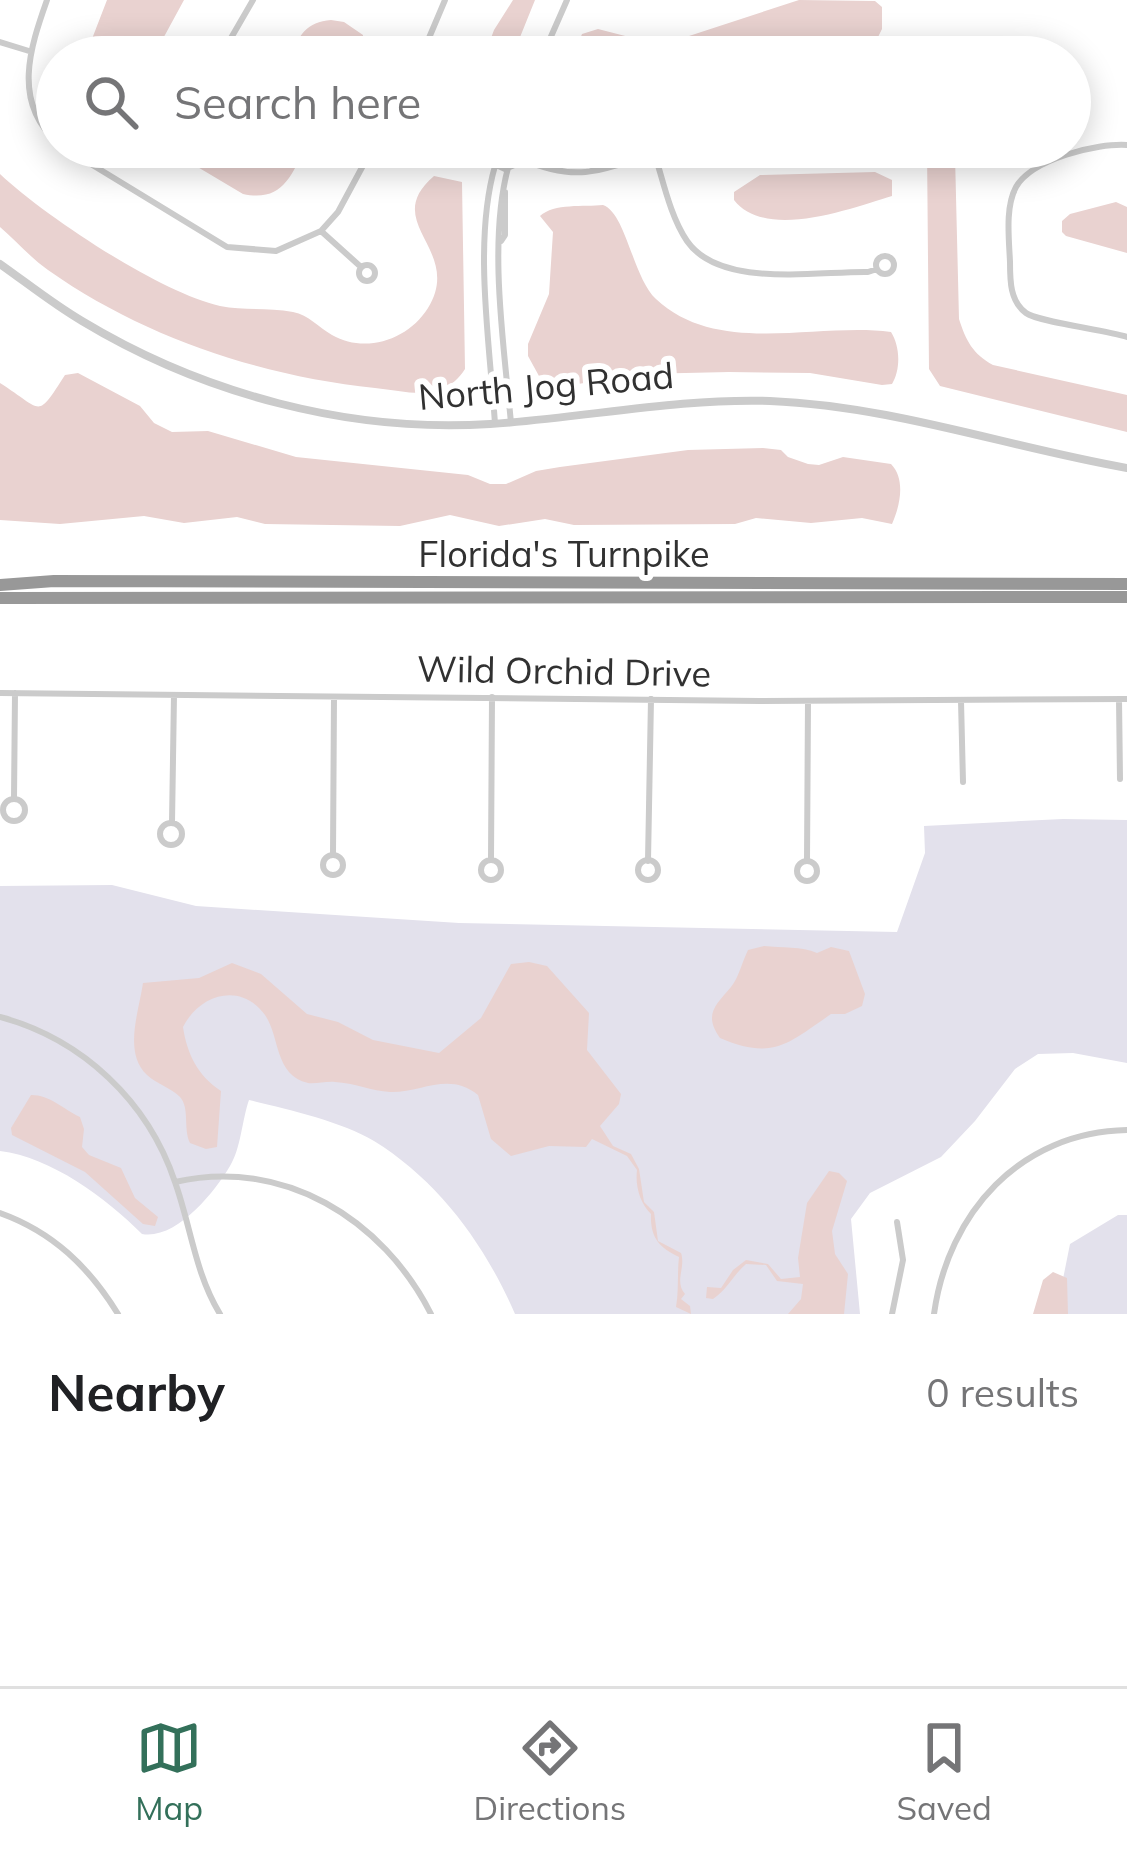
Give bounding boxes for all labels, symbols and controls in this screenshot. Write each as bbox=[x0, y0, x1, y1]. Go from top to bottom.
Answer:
search box bbox=[36, 36, 1091, 168]
icon: search bbox=[78, 69, 144, 135]
text: Search here bbox=[174, 74, 421, 130]
street label: North Jog Road bbox=[416, 352, 676, 419]
street label: Florida's Turnpike bbox=[418, 531, 710, 576]
street label: Wild Orchid Drive bbox=[417, 645, 712, 696]
text: Nearby bbox=[48, 1360, 225, 1424]
text: 0 results bbox=[926, 1368, 1079, 1417]
tab: Map bbox=[135, 1715, 203, 1828]
tab: Directions bbox=[474, 1715, 626, 1828]
tab: Saved bbox=[897, 1715, 992, 1828]

